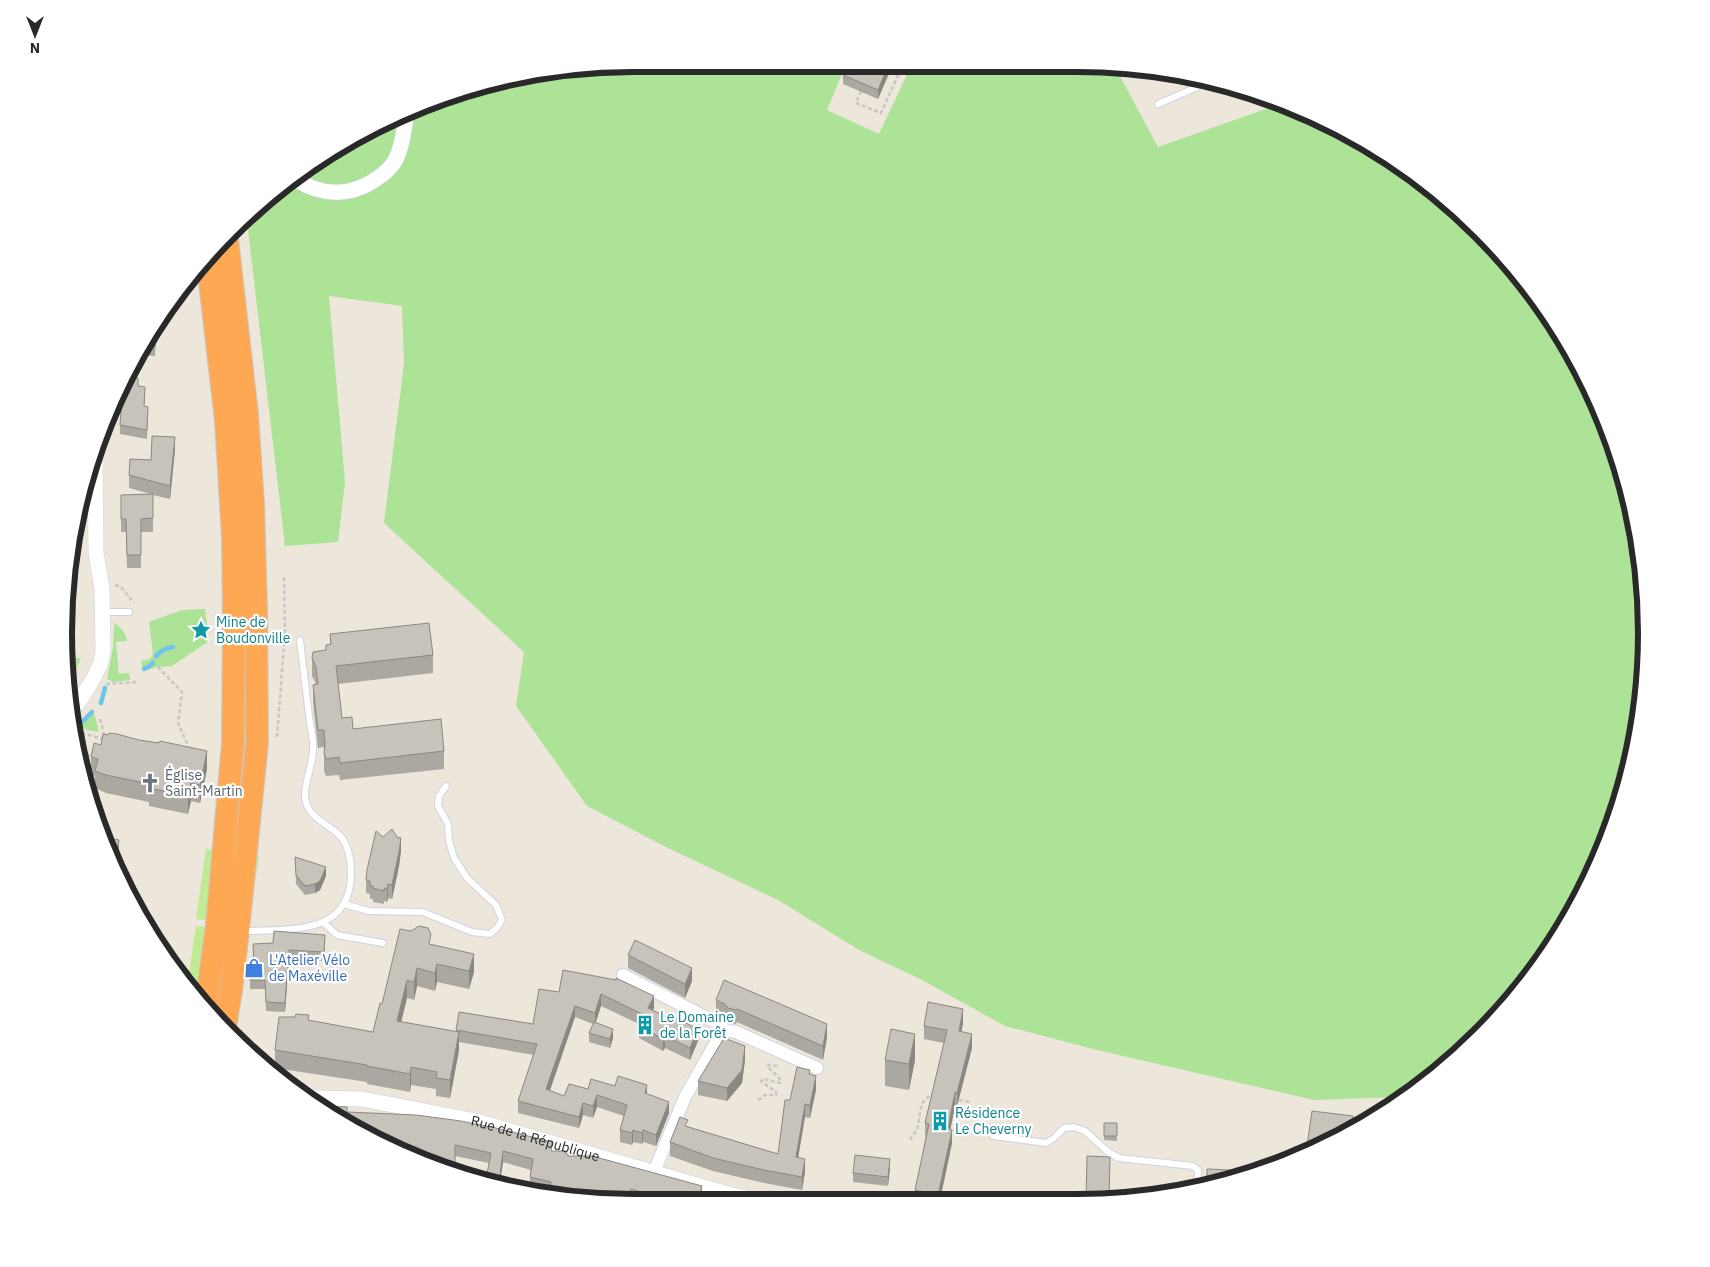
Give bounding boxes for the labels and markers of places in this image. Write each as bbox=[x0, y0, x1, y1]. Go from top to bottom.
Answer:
place label: Mine de Boudonville bbox=[216, 613, 291, 647]
place icon: Mine de Boudonville bbox=[190, 619, 212, 641]
place label: Église Saint-Martin bbox=[165, 765, 243, 800]
church icon: Église Saint-Martin bbox=[139, 772, 161, 794]
place label: L'Atelier Vélo de Maxéville bbox=[269, 951, 350, 985]
shop icon: L'Atelier Vélo de Maxéville bbox=[243, 957, 265, 979]
place label: Le Domaine de la Forêt bbox=[660, 1008, 734, 1042]
building icon: Le Domaine de la Forêt bbox=[634, 1014, 656, 1036]
place label: Résidence Le Cheverny bbox=[955, 1104, 1032, 1138]
building icon: Résidence Le Cheverny bbox=[929, 1110, 951, 1132]

